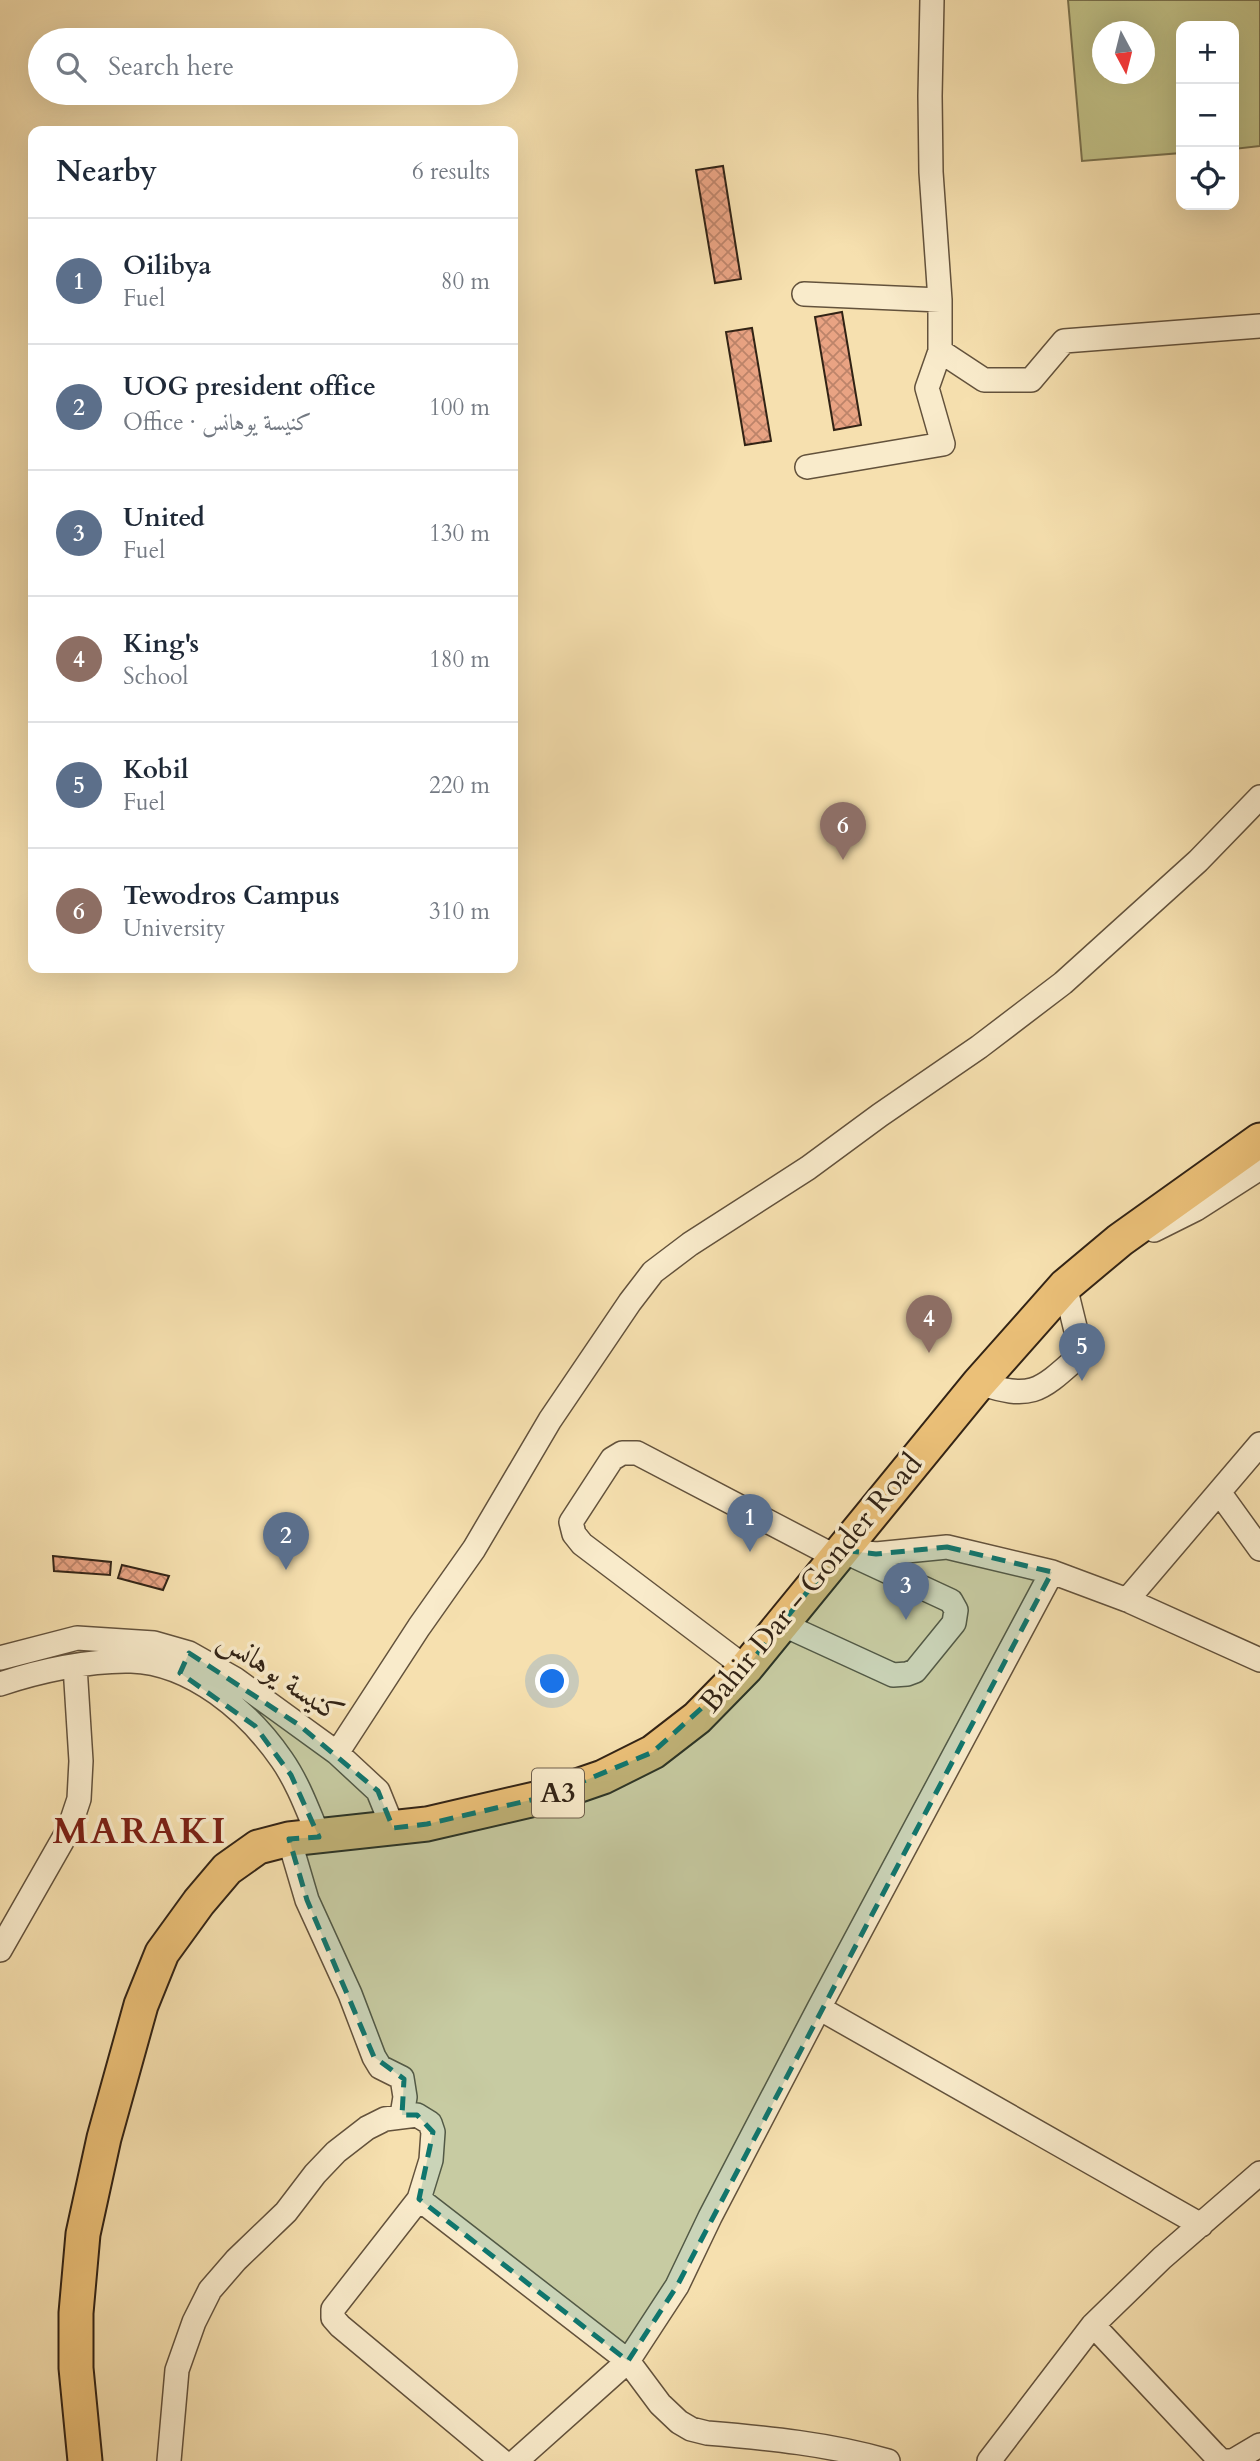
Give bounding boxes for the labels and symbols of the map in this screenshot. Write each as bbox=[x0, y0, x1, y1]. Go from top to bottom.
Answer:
north arrow bbox=[1092, 21, 1155, 84]
pin: 6 bbox=[820, 802, 866, 860]
pin: 4 bbox=[906, 1295, 952, 1353]
pin: 5 bbox=[1059, 1323, 1105, 1381]
street label: Bahir Dar - Gonder Road bbox=[690, 1445, 932, 1721]
pin: 1 bbox=[727, 1494, 773, 1552]
pin: 2 bbox=[263, 1512, 309, 1570]
pin: 3 bbox=[883, 1562, 929, 1620]
street label: كنيسة يوهانس bbox=[210, 1619, 352, 1733]
your location bbox=[535, 1664, 569, 1698]
road number: A3 bbox=[532, 1769, 584, 1818]
district label: MARAKI bbox=[52, 1806, 228, 1856]

